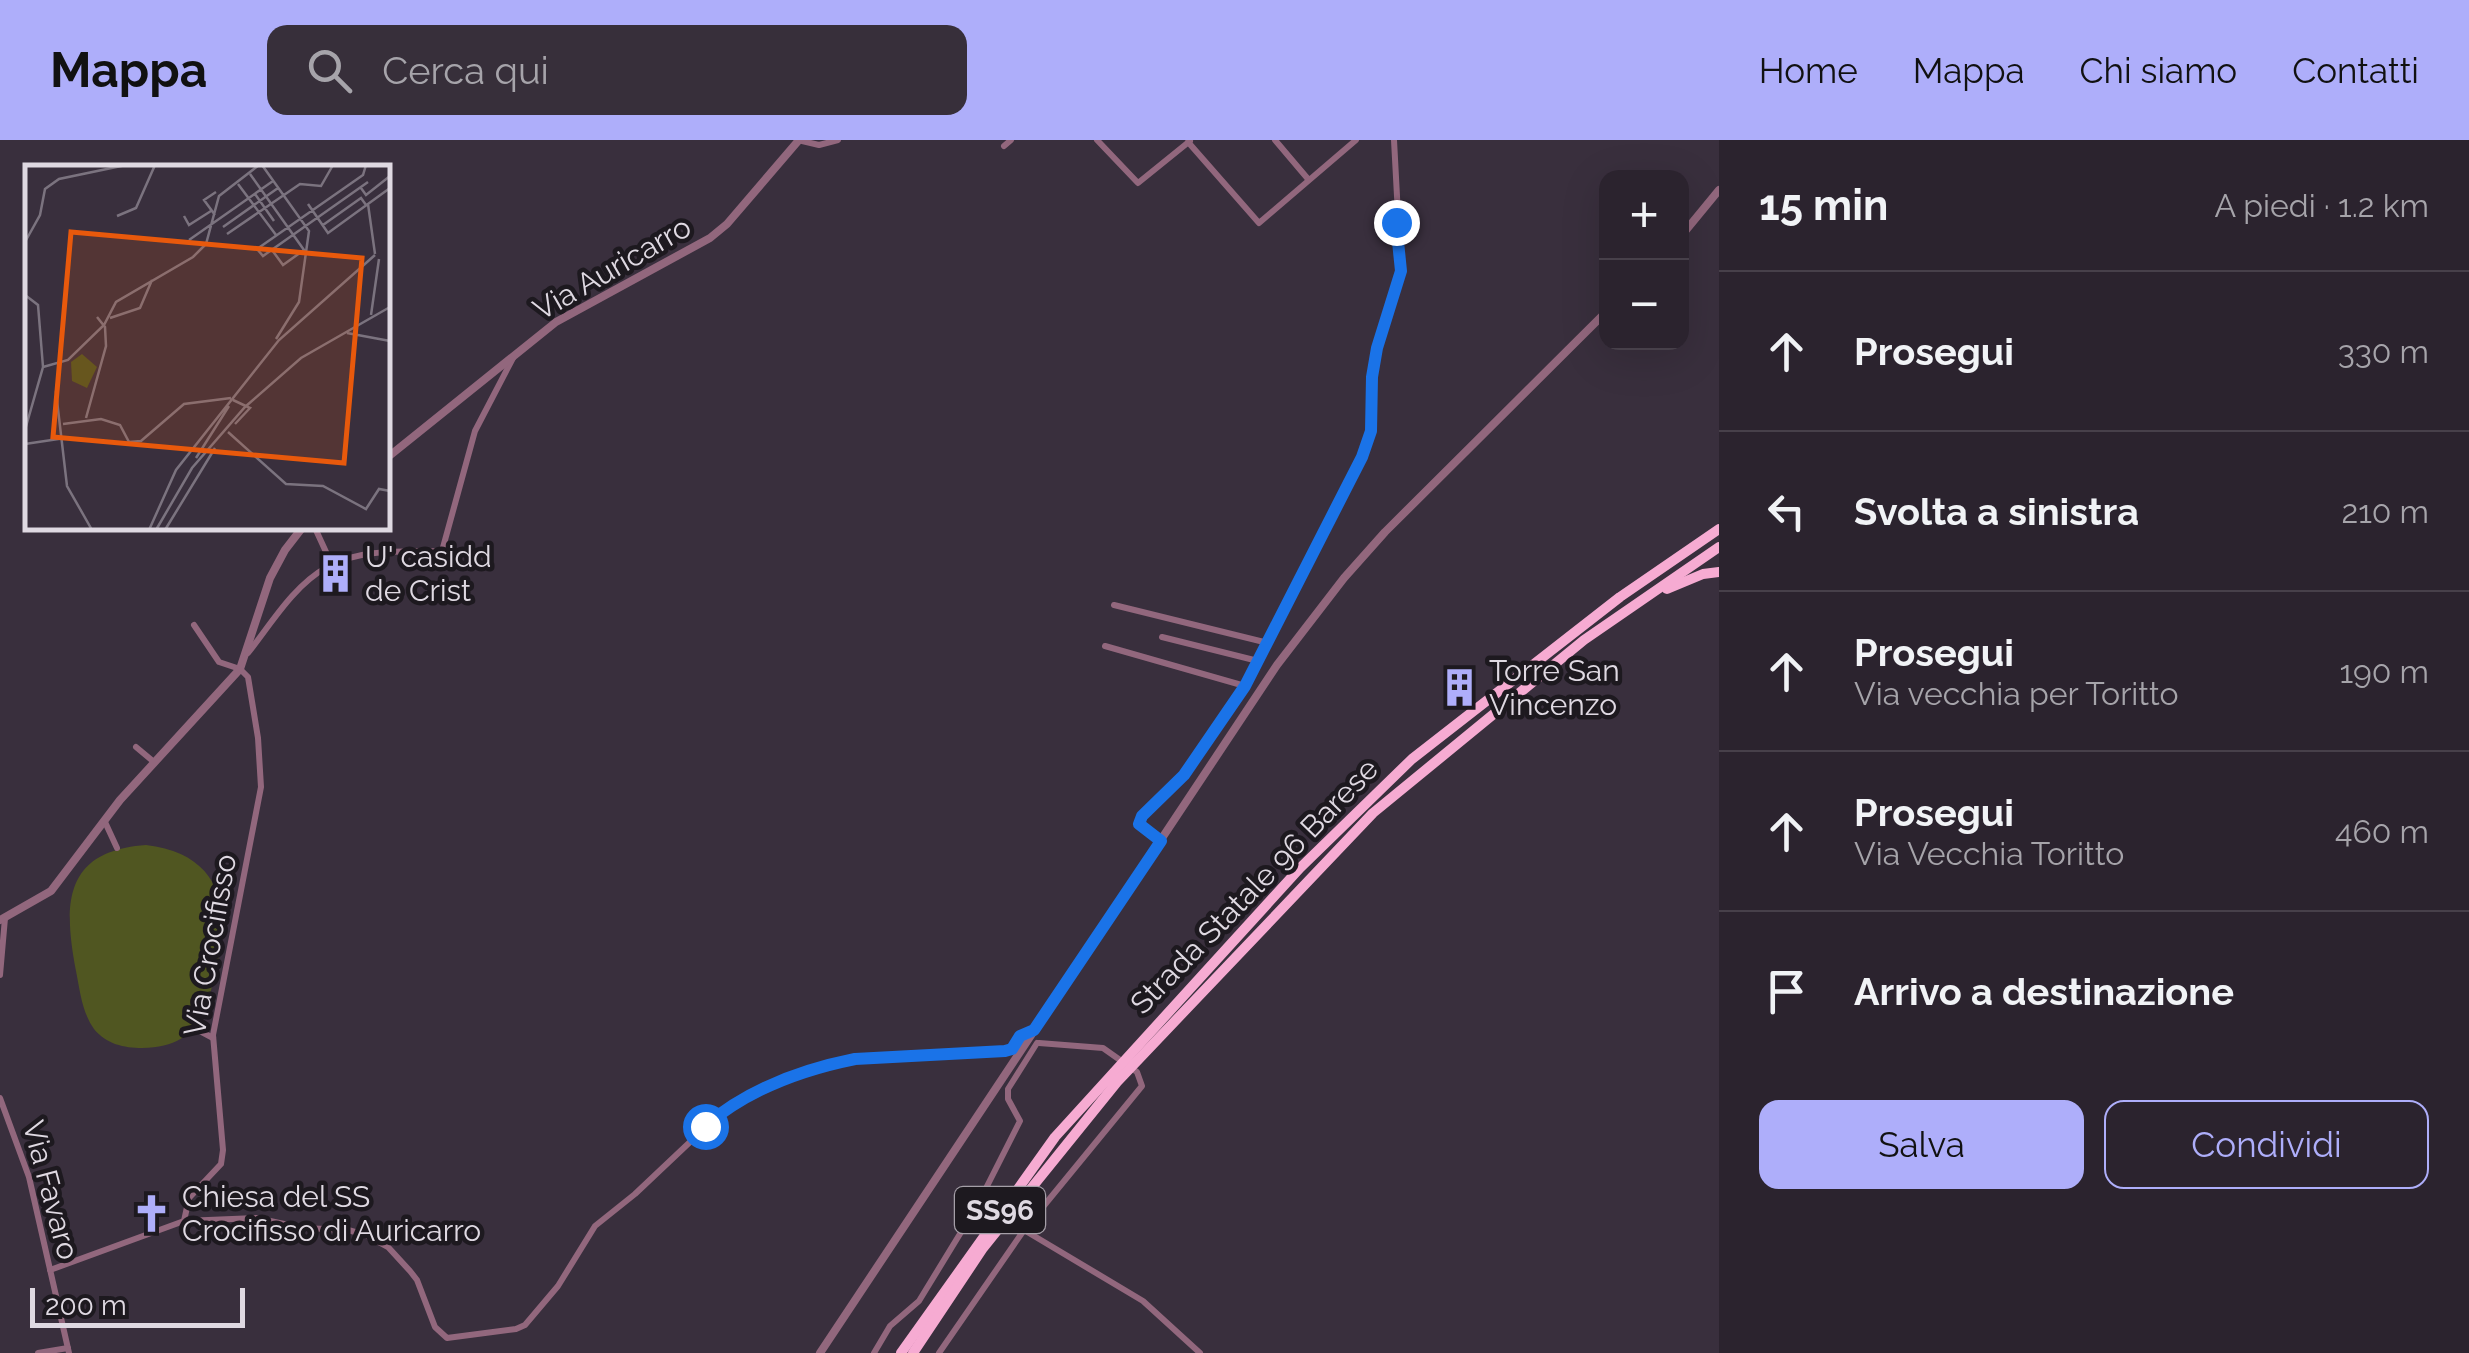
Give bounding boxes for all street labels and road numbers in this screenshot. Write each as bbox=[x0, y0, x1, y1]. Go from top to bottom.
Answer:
street label: Via Auricarro bbox=[527, 209, 697, 327]
street label: Strada Statale 96 Barese bbox=[1123, 751, 1385, 1021]
street label: Via Crocifisso bbox=[177, 851, 243, 1039]
street label: Via Favaro bbox=[16, 1117, 86, 1263]
road number: SS96 bbox=[955, 1187, 1045, 1233]

